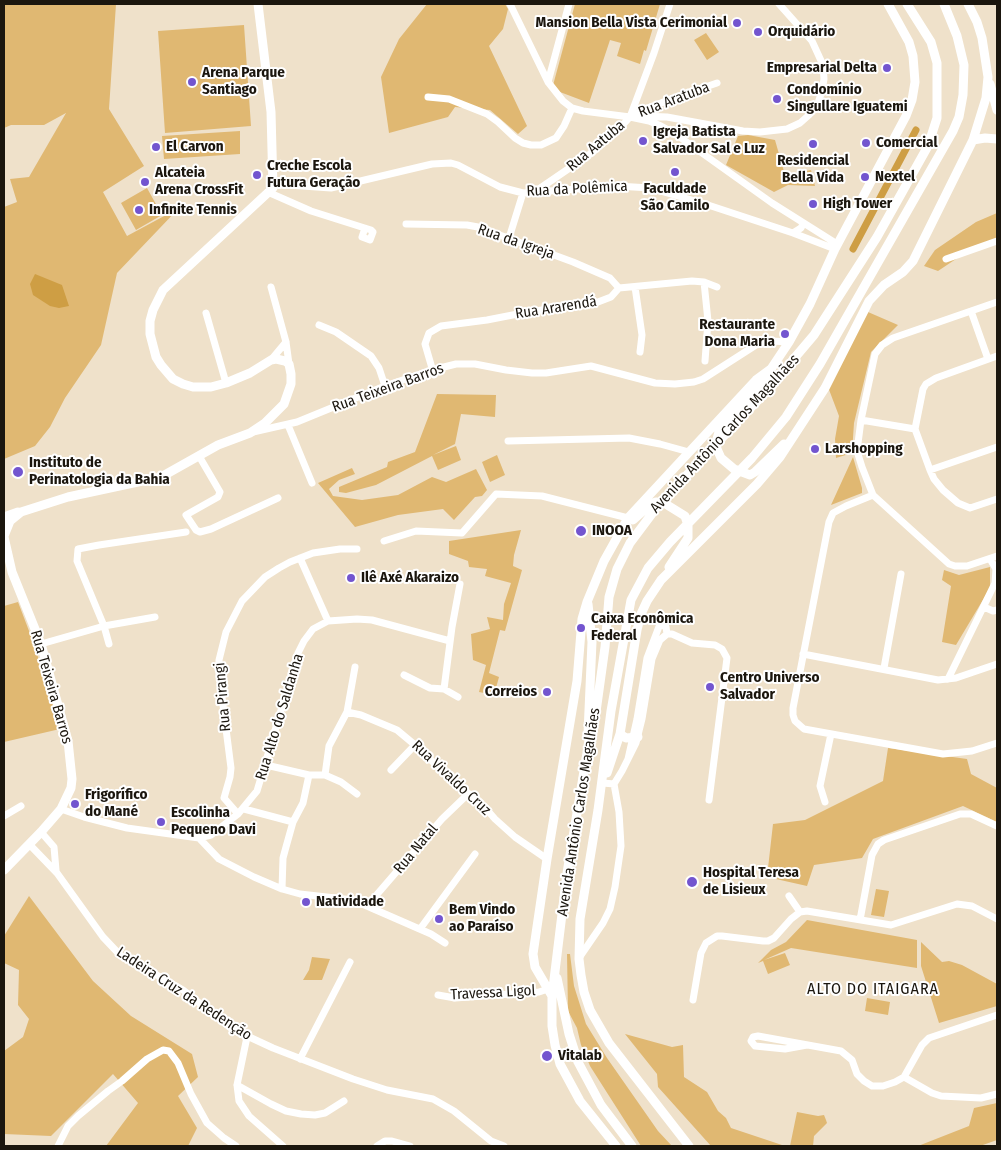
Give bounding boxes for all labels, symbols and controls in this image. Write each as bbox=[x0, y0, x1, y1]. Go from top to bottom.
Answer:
place label: Mansion Bella Vista Cerimonial bbox=[536, 14, 727, 32]
marker: Mansion Bella Vista Cerimonial bbox=[731, 17, 743, 29]
place label: Orquidário bbox=[768, 23, 835, 41]
marker: Orquidário bbox=[752, 26, 764, 38]
place label: Empresarial Delta bbox=[767, 59, 877, 77]
marker: Empresarial Delta bbox=[881, 62, 893, 74]
place label: Arena Parque Santiago bbox=[202, 64, 285, 99]
marker: Arena Parque Santiago bbox=[186, 76, 198, 88]
street label: Rua Aratuba bbox=[636, 78, 712, 122]
place label: Condomínio Singullare Iguatemi bbox=[787, 81, 908, 116]
marker: Condomínio Singullare Iguatemi bbox=[771, 93, 783, 105]
street label: Rua Aatuba bbox=[563, 117, 629, 175]
place label: Igreja Batista Salvador Sal e Luz bbox=[653, 123, 765, 158]
place label: Comercial bbox=[876, 134, 938, 152]
marker: Igreja Batista Salvador Sal e Luz bbox=[637, 135, 649, 147]
marker: Comercial bbox=[860, 137, 872, 149]
place label: El Carvon bbox=[166, 138, 224, 156]
marker: Residencial Bella Vida bbox=[807, 138, 819, 150]
marker: El Carvon bbox=[150, 141, 162, 153]
place label: Residencial Bella Vida bbox=[777, 152, 849, 187]
place label: Creche Escola Futura Geração bbox=[267, 157, 360, 192]
place label: Alcateia Arena CrossFit bbox=[155, 164, 243, 199]
marker: Faculdade São Camilo bbox=[669, 166, 681, 178]
place label: Nextel bbox=[875, 168, 915, 186]
marker: Creche Escola Futura Geração bbox=[251, 169, 263, 181]
marker: Nextel bbox=[859, 171, 871, 183]
marker: Alcateia Arena CrossFit bbox=[139, 176, 151, 188]
street label: Rua da Polêmica bbox=[526, 177, 628, 201]
place label: Faculdade São Camilo bbox=[641, 180, 709, 215]
place label: High Tower bbox=[823, 195, 892, 213]
marker: High Tower bbox=[807, 198, 819, 210]
place label: Infinite Tennis bbox=[149, 201, 237, 219]
marker: Infinite Tennis bbox=[133, 204, 145, 216]
street label: Rua da Igreja bbox=[475, 220, 557, 264]
street label: Rua Ararendá bbox=[514, 293, 598, 323]
place label: Restaurante Dona Maria bbox=[699, 316, 775, 351]
marker: Restaurante Dona Maria bbox=[779, 328, 791, 340]
street label: Avenida Antônio Carlos Magalhães bbox=[647, 351, 803, 517]
street label: Rua Teixeira Barros bbox=[330, 359, 446, 417]
place label: Larshopping bbox=[825, 440, 903, 458]
marker: Larshopping bbox=[809, 443, 821, 455]
place label: Instituto de Perinatologia da Bahia bbox=[29, 454, 170, 489]
marker: Instituto de Perinatologia da Bahia bbox=[11, 465, 25, 479]
place label: INOOA bbox=[592, 522, 632, 540]
marker: INOOA bbox=[574, 524, 588, 538]
place label: Ilê Axé Akaraizo bbox=[361, 569, 459, 587]
marker: Ilê Axé Akaraizo bbox=[345, 572, 357, 584]
place label: Caixa Econômica Federal bbox=[591, 610, 694, 645]
marker: Caixa Econômica Federal bbox=[575, 622, 587, 634]
street label: Rua Teixeira Barros bbox=[26, 628, 76, 746]
street label: Rua Alto do Saldanha bbox=[252, 652, 308, 782]
street label: Rua Pirangi bbox=[211, 662, 235, 732]
place label: Centro Universo Salvador bbox=[720, 669, 820, 704]
marker: Centro Universo Salvador bbox=[704, 681, 716, 693]
place label: Correios bbox=[485, 683, 537, 701]
marker: Correios bbox=[541, 686, 553, 698]
street label: Avenida Antônio Carlos Magalhães bbox=[554, 707, 604, 917]
street label: Rua Vivaldo Cruz bbox=[408, 737, 494, 819]
place label: Frigorífico do Mané bbox=[85, 786, 147, 821]
marker: Frigorífico do Mané bbox=[69, 798, 81, 810]
place label: Escolinha Pequeno Davi bbox=[171, 804, 256, 839]
marker: Escolinha Pequeno Davi bbox=[155, 816, 167, 828]
street label: Rua Natal bbox=[390, 820, 442, 878]
place label: Hospital Teresa de Lisieux bbox=[703, 864, 799, 899]
marker: Hospital Teresa de Lisieux bbox=[685, 875, 699, 889]
place label: Natividade bbox=[316, 893, 384, 911]
marker: Natividade bbox=[300, 896, 312, 908]
place label: Bem Vindo ao Paraíso bbox=[449, 901, 515, 936]
marker: Bem Vindo ao Paraíso bbox=[433, 913, 445, 925]
street label: Ladeira Cruz da Redenção bbox=[113, 943, 255, 1045]
district label: ALTO DO ITAIGARA bbox=[805, 980, 941, 1000]
street label: Travessa Ligol bbox=[450, 982, 536, 1004]
place label: Vitalab bbox=[558, 1047, 602, 1065]
marker: Vitalab bbox=[540, 1049, 554, 1063]

